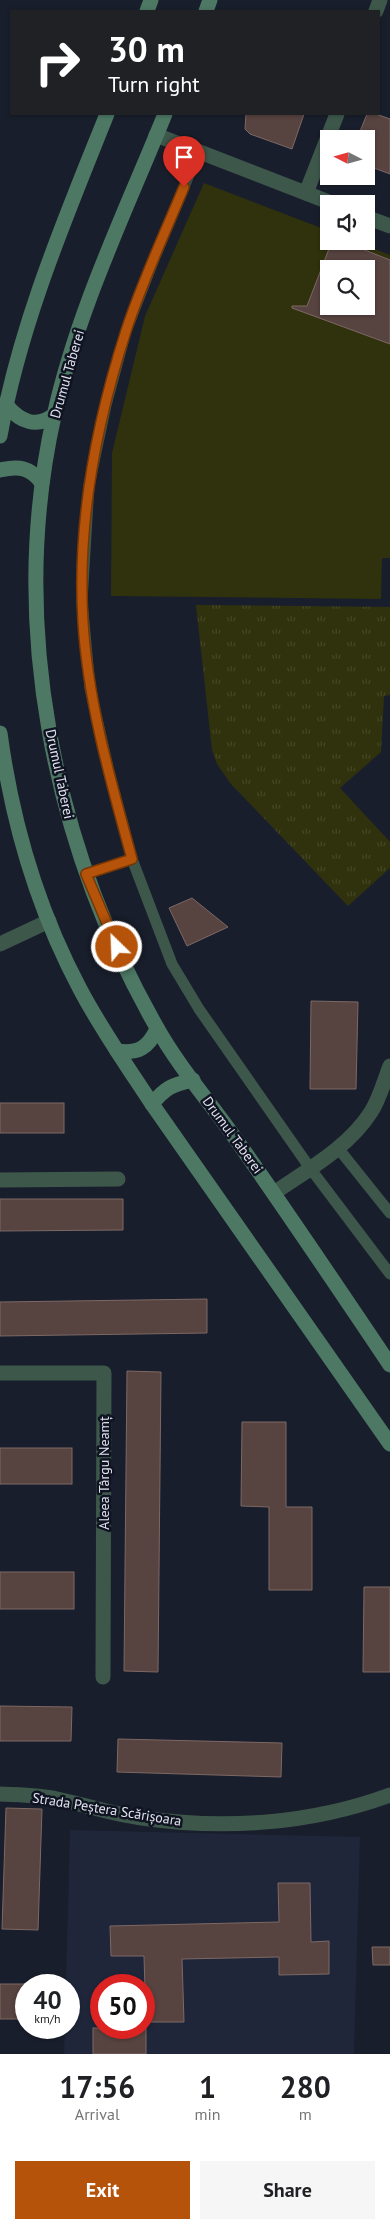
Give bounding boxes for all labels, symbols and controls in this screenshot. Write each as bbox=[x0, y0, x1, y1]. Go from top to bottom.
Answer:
text: 30 m bbox=[108, 26, 185, 72]
icon: right bbox=[25, 30, 90, 95]
text: Turn right bbox=[108, 70, 200, 98]
north arrow bbox=[320, 130, 375, 185]
map controls bbox=[320, 130, 375, 315]
pin bbox=[163, 136, 205, 187]
icon: arrive bbox=[170, 143, 198, 171]
button: sound bbox=[320, 195, 375, 250]
button: search bbox=[320, 260, 375, 315]
street label: Drumul Taberei bbox=[46, 328, 88, 420]
street label: Drumul Taberei bbox=[42, 727, 78, 821]
position arrow bbox=[90, 920, 142, 972]
street label: Drumul Taberei bbox=[199, 1093, 267, 1177]
street label: Aleea Târgu Neamț bbox=[95, 1416, 113, 1530]
street label: Strada Peștera Scărișoara bbox=[31, 1788, 183, 1830]
speed limit sign: 50 bbox=[90, 1974, 155, 2039]
text: 40 bbox=[33, 1984, 62, 2016]
text: km/h bbox=[34, 2011, 61, 2026]
text: 17:56 bbox=[59, 2067, 135, 2106]
text: 1 bbox=[199, 2067, 216, 2106]
text: 280 bbox=[280, 2067, 331, 2106]
text: Arrival bbox=[75, 2104, 120, 2124]
text: min bbox=[195, 2104, 221, 2124]
text: m bbox=[299, 2104, 312, 2124]
button: Exit bbox=[15, 2161, 190, 2219]
button: Share bbox=[200, 2161, 375, 2219]

